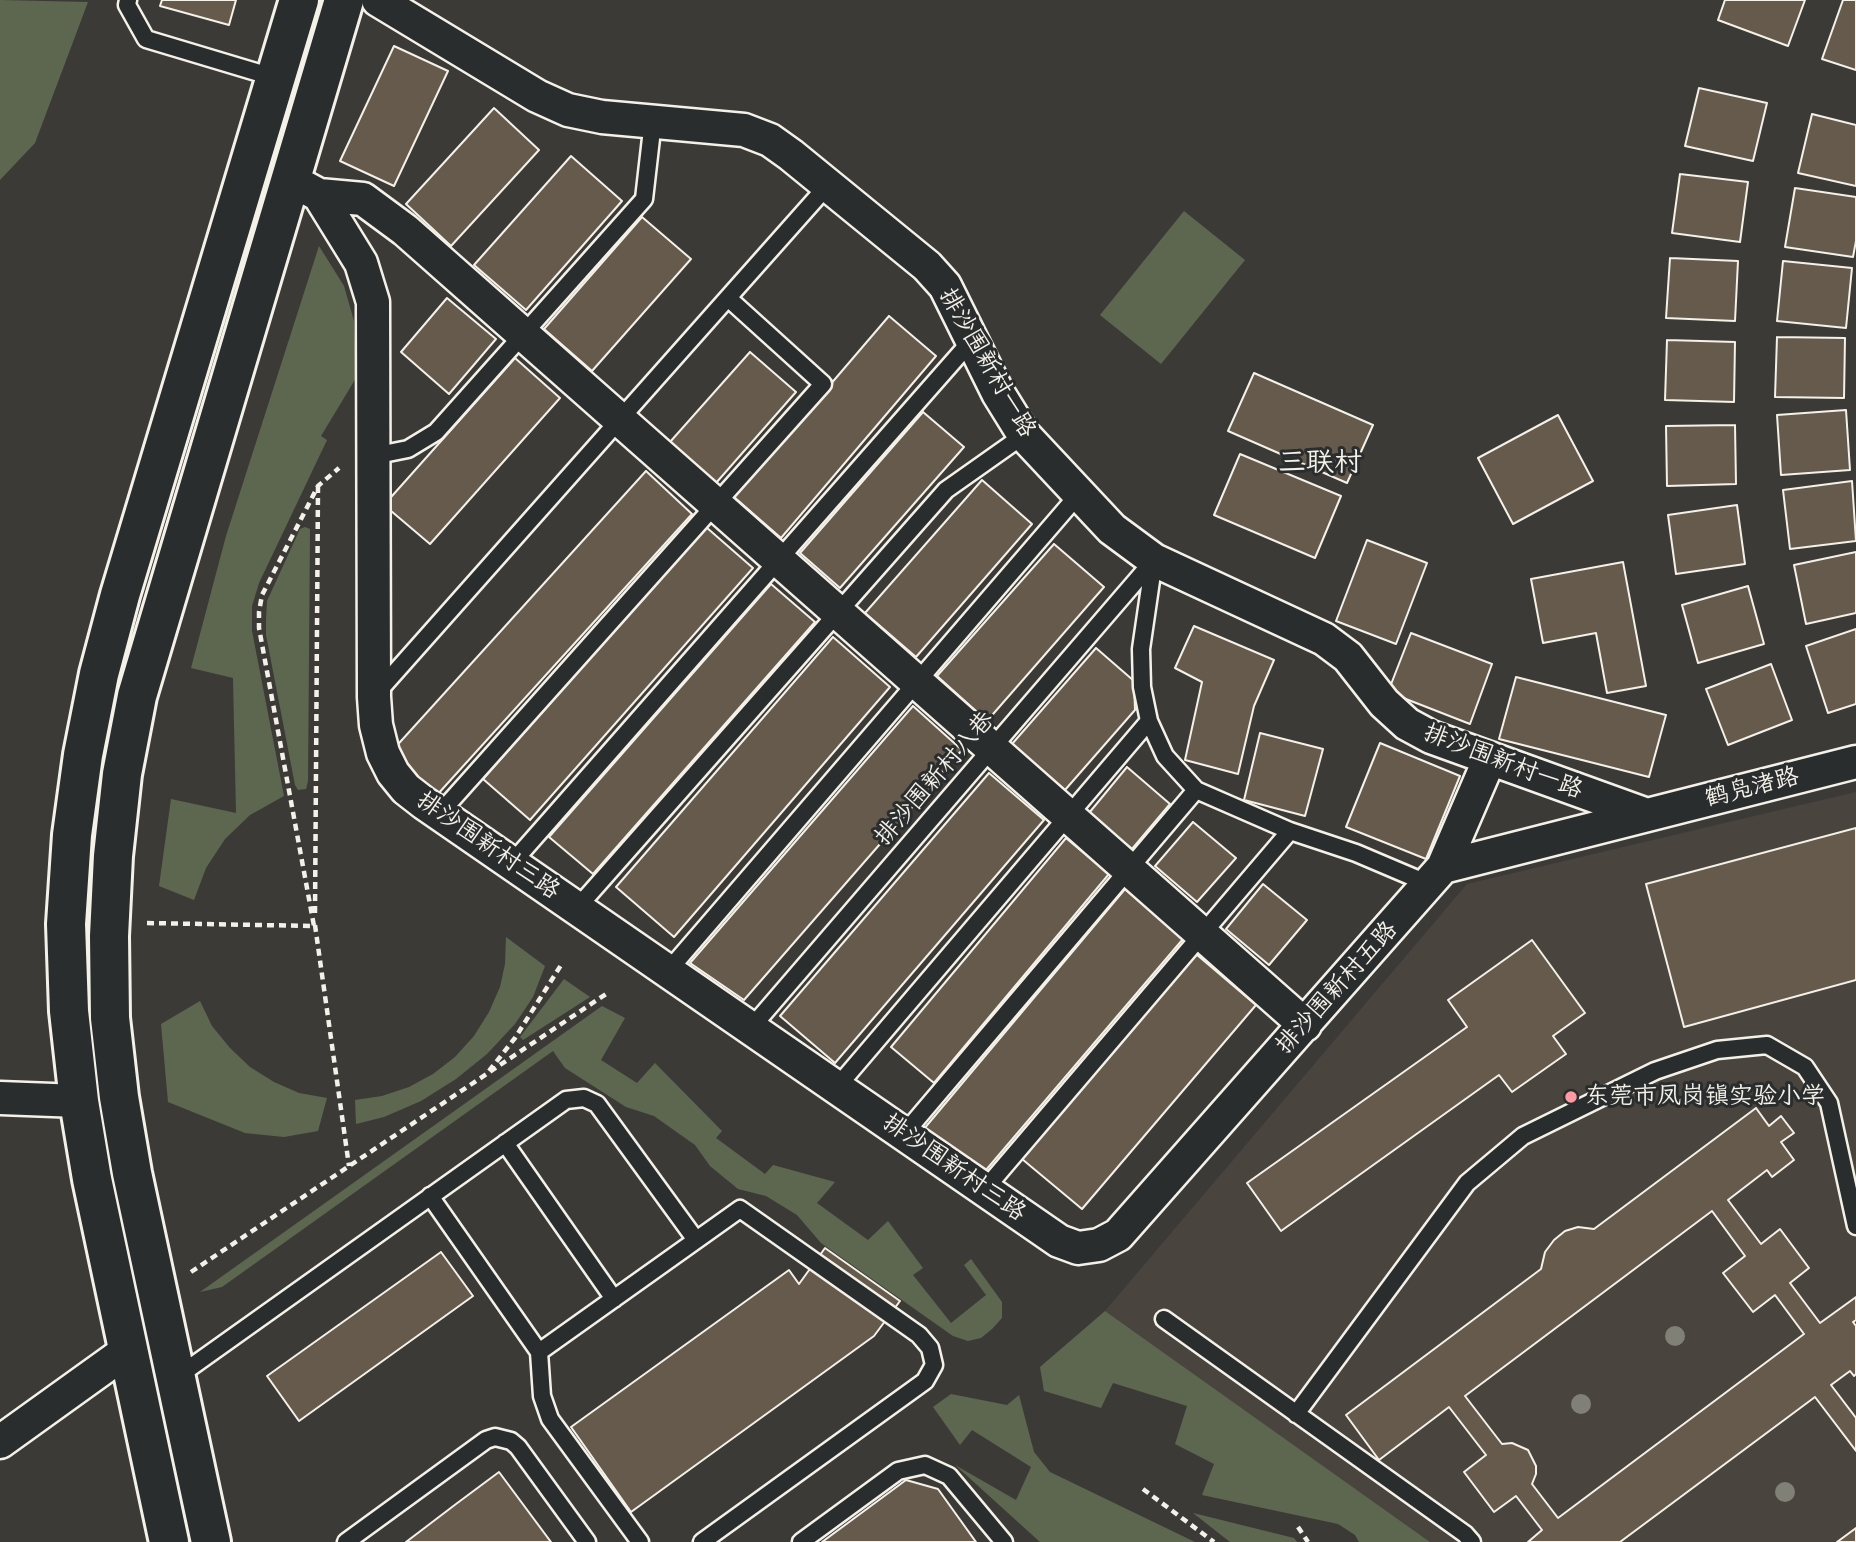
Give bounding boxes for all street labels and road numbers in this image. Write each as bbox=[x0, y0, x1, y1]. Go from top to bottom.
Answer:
street label: 排沙围新村一路 bbox=[933, 283, 1041, 443]
street label: 排沙围新村八巷 bbox=[869, 706, 1001, 852]
street label: 排沙围新村一路 bbox=[1419, 718, 1587, 806]
street label: 鹤凫渚路 bbox=[1702, 762, 1802, 814]
street label: 排沙围新村三路 bbox=[411, 786, 565, 906]
street label: 排沙围新村五路 bbox=[1270, 916, 1404, 1060]
street label: 排沙围新村三路 bbox=[877, 1108, 1031, 1228]

